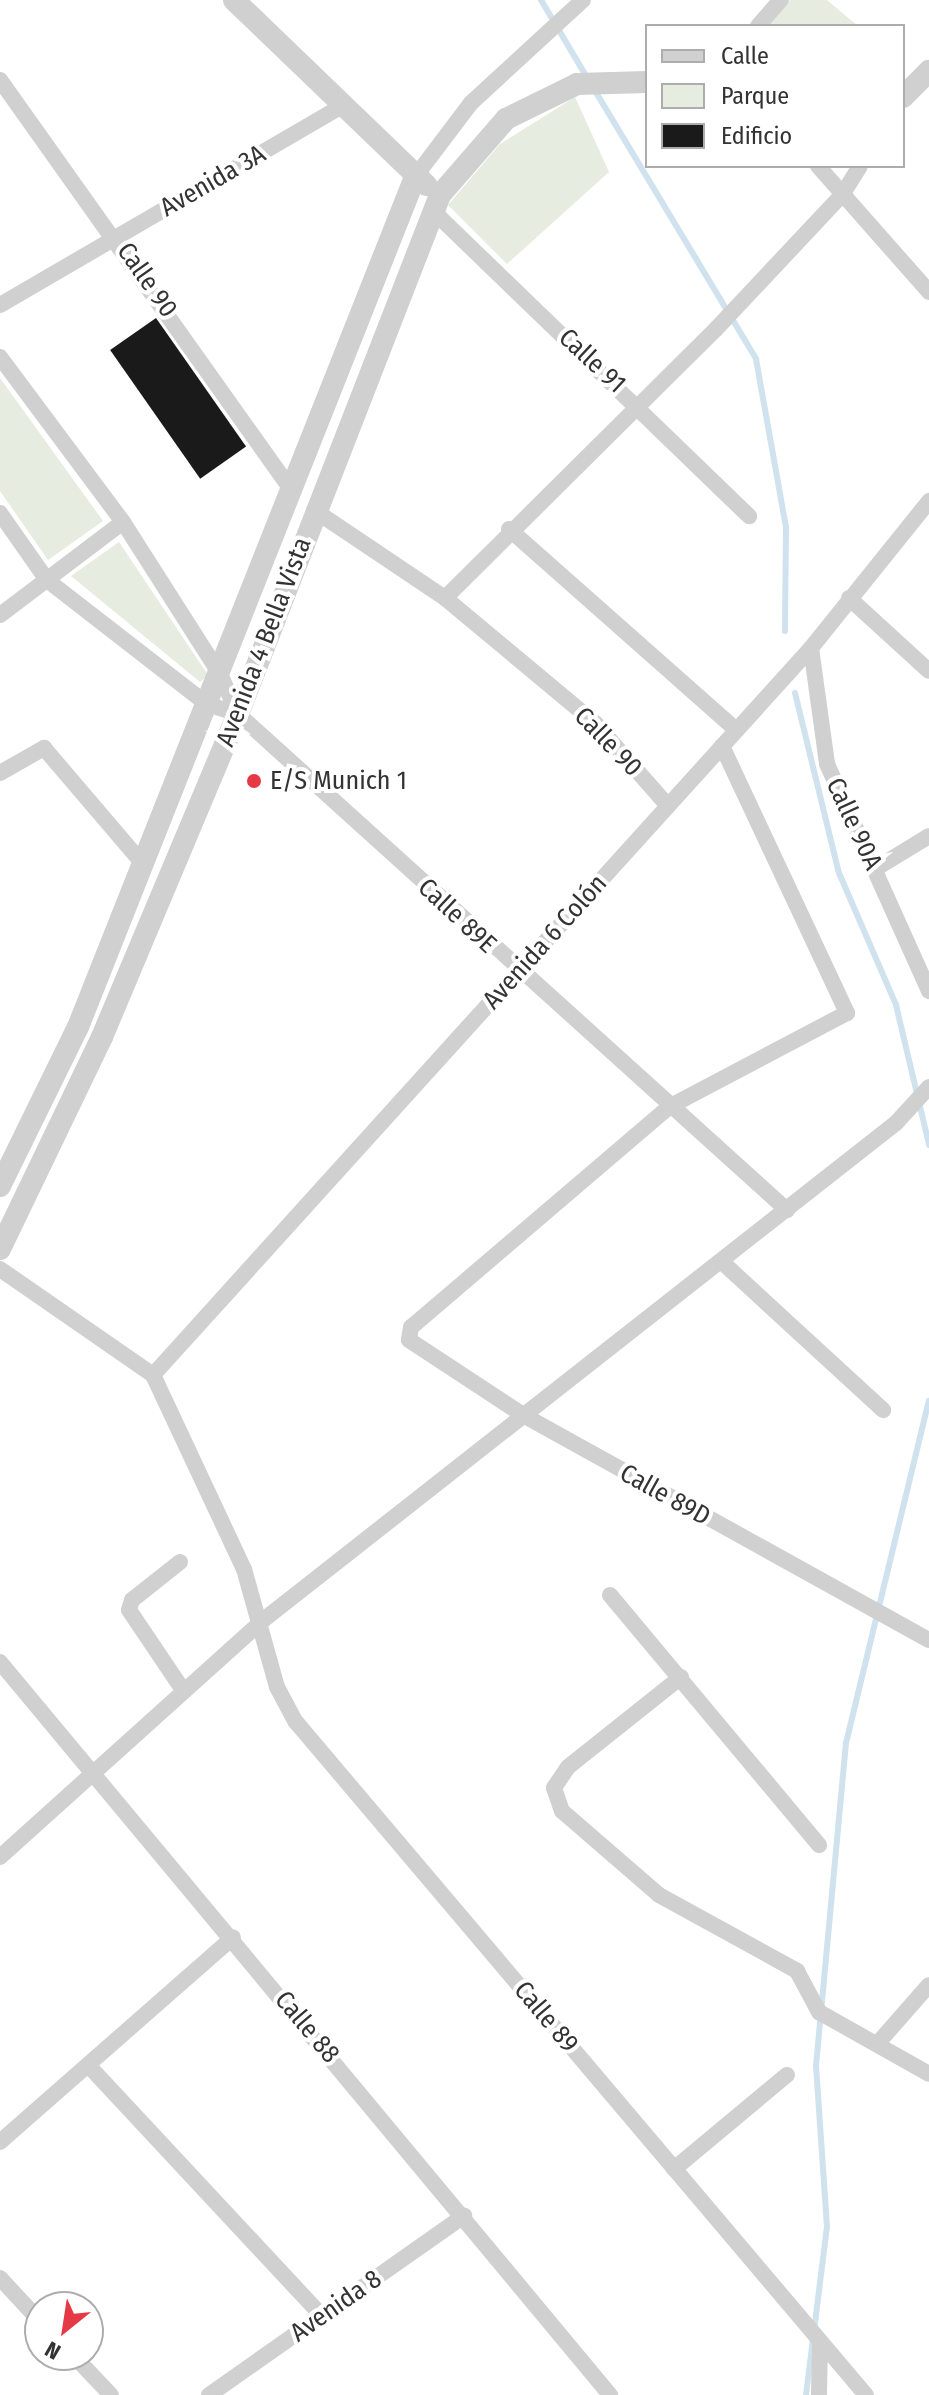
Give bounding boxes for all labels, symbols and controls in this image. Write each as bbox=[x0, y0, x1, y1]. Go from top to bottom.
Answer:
legend bbox=[645, 24, 905, 168]
text: Calle bbox=[721, 42, 769, 70]
text: Parque bbox=[721, 82, 789, 110]
text: Edificio bbox=[721, 122, 792, 150]
street label: Avenida 3A bbox=[155, 138, 271, 224]
street label: Calle 90 bbox=[110, 237, 184, 323]
street label: Calle 91 bbox=[552, 322, 632, 400]
street label: Avenida 4 Bella Vista bbox=[210, 533, 318, 751]
street label: Calle 90 bbox=[568, 701, 648, 783]
place label: E/S Munich 1 bbox=[270, 765, 407, 797]
marker: E/S Munich 1 bbox=[245, 772, 263, 790]
street label: Calle 90A bbox=[819, 773, 889, 875]
street label: Avenida 6 Colón bbox=[476, 868, 614, 1016]
street label: Calle 89E bbox=[411, 872, 503, 960]
street label: Calle 89D bbox=[614, 1458, 716, 1532]
street label: Calle 89 bbox=[507, 1975, 585, 2059]
street label: Calle 88 bbox=[268, 1985, 346, 2069]
street label: Avenida 8 bbox=[284, 2263, 388, 2349]
north arrow bbox=[24, 2291, 104, 2371]
text: N bbox=[40, 2335, 65, 2365]

